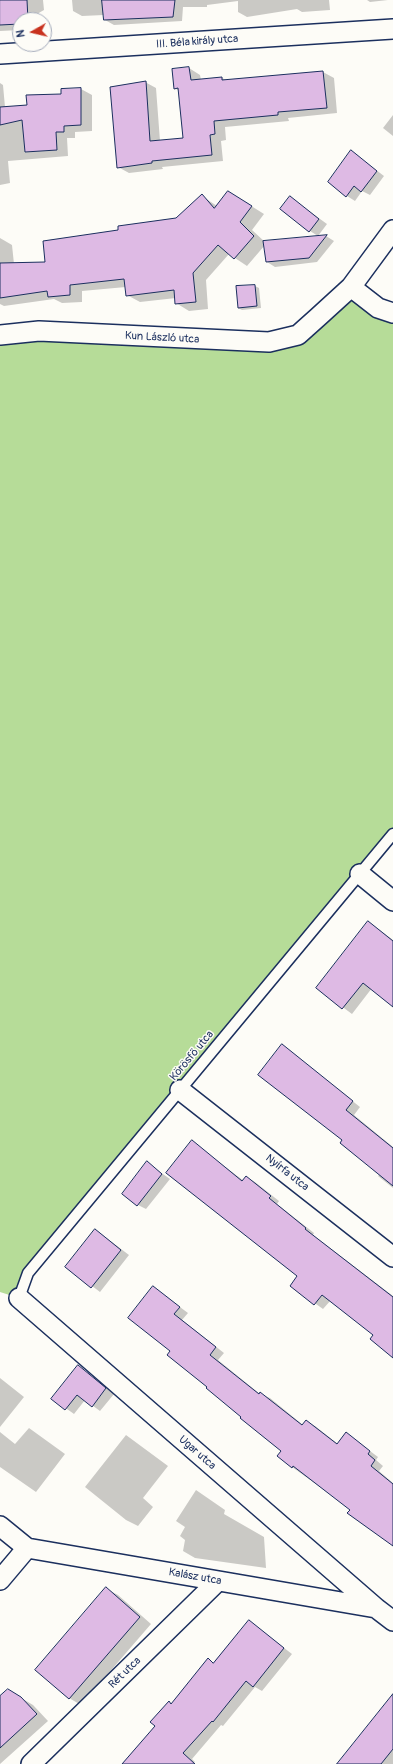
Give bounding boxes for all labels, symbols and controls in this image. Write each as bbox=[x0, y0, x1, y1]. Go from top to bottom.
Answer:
north arrow bbox=[12, 12, 52, 52]
text: N bbox=[14, 29, 28, 38]
street label: III. Béla király utca bbox=[155, 33, 239, 51]
street label: Kun László utca bbox=[124, 329, 200, 347]
street label: Körösfő utca bbox=[167, 1028, 217, 1084]
street label: Nyírfa utca bbox=[263, 1152, 311, 1194]
street label: Ugar utca bbox=[176, 1433, 218, 1473]
street label: Kalász utca bbox=[168, 1566, 222, 1588]
street label: Rét utca bbox=[106, 1654, 144, 1692]

